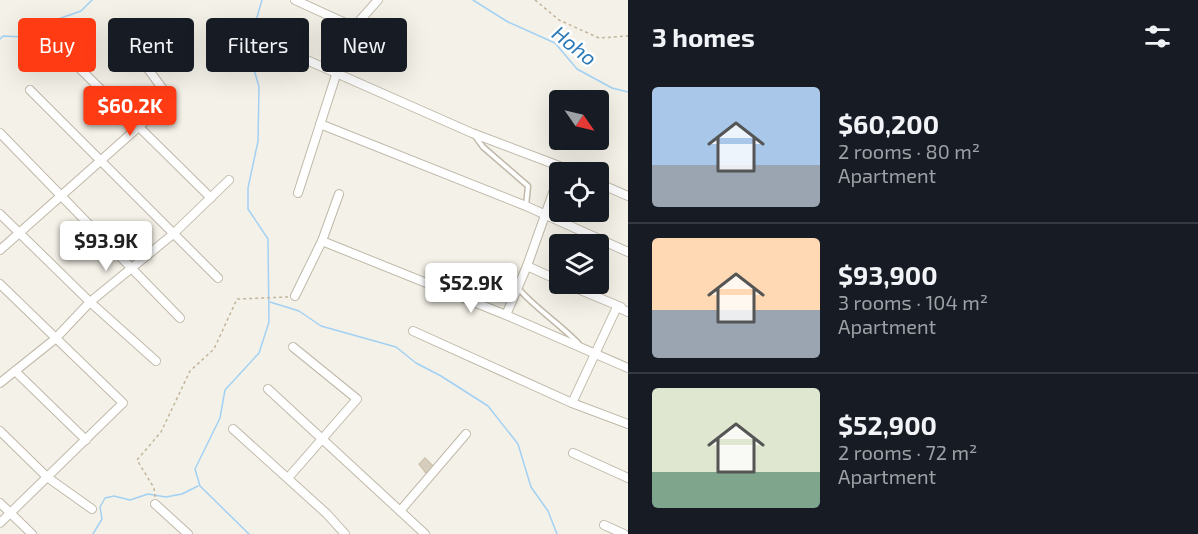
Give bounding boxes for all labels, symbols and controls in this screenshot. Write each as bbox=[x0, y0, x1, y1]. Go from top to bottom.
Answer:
chip: Buy bbox=[18, 18, 96, 72]
chip: Rent bbox=[108, 18, 194, 72]
chip: Filters bbox=[206, 18, 309, 72]
chip: New bbox=[321, 18, 407, 72]
water label: Hoho bbox=[548, 20, 602, 70]
icon: filters bbox=[1141, 20, 1174, 53]
text: 3 homes bbox=[652, 21, 755, 52]
pin: $60.2K bbox=[81, 86, 179, 137]
north arrow bbox=[549, 90, 609, 150]
map controls bbox=[549, 90, 609, 294]
text: $60.2K bbox=[97, 93, 163, 117]
text: $60,200 bbox=[838, 108, 939, 139]
icon: home bbox=[700, 111, 772, 183]
text: 2 rooms · 80 m² bbox=[838, 139, 980, 163]
button: locate bbox=[549, 162, 609, 222]
text: Apartment bbox=[838, 163, 936, 187]
pin: $93.9K bbox=[57, 221, 155, 272]
text: $93.9K bbox=[74, 228, 138, 252]
button: layers bbox=[549, 234, 609, 294]
text: $93,900 bbox=[838, 259, 938, 290]
icon: home bbox=[700, 262, 772, 334]
pin: $52.9K bbox=[422, 263, 520, 314]
text: $52.9K bbox=[439, 270, 503, 294]
text: 3 rooms · 104 m² bbox=[838, 290, 988, 314]
text: Apartment bbox=[838, 314, 936, 338]
text: $52,900 bbox=[838, 409, 937, 440]
icon: home bbox=[700, 412, 772, 484]
text: 2 rooms · 72 m² bbox=[838, 440, 977, 464]
text: Apartment bbox=[838, 464, 936, 488]

